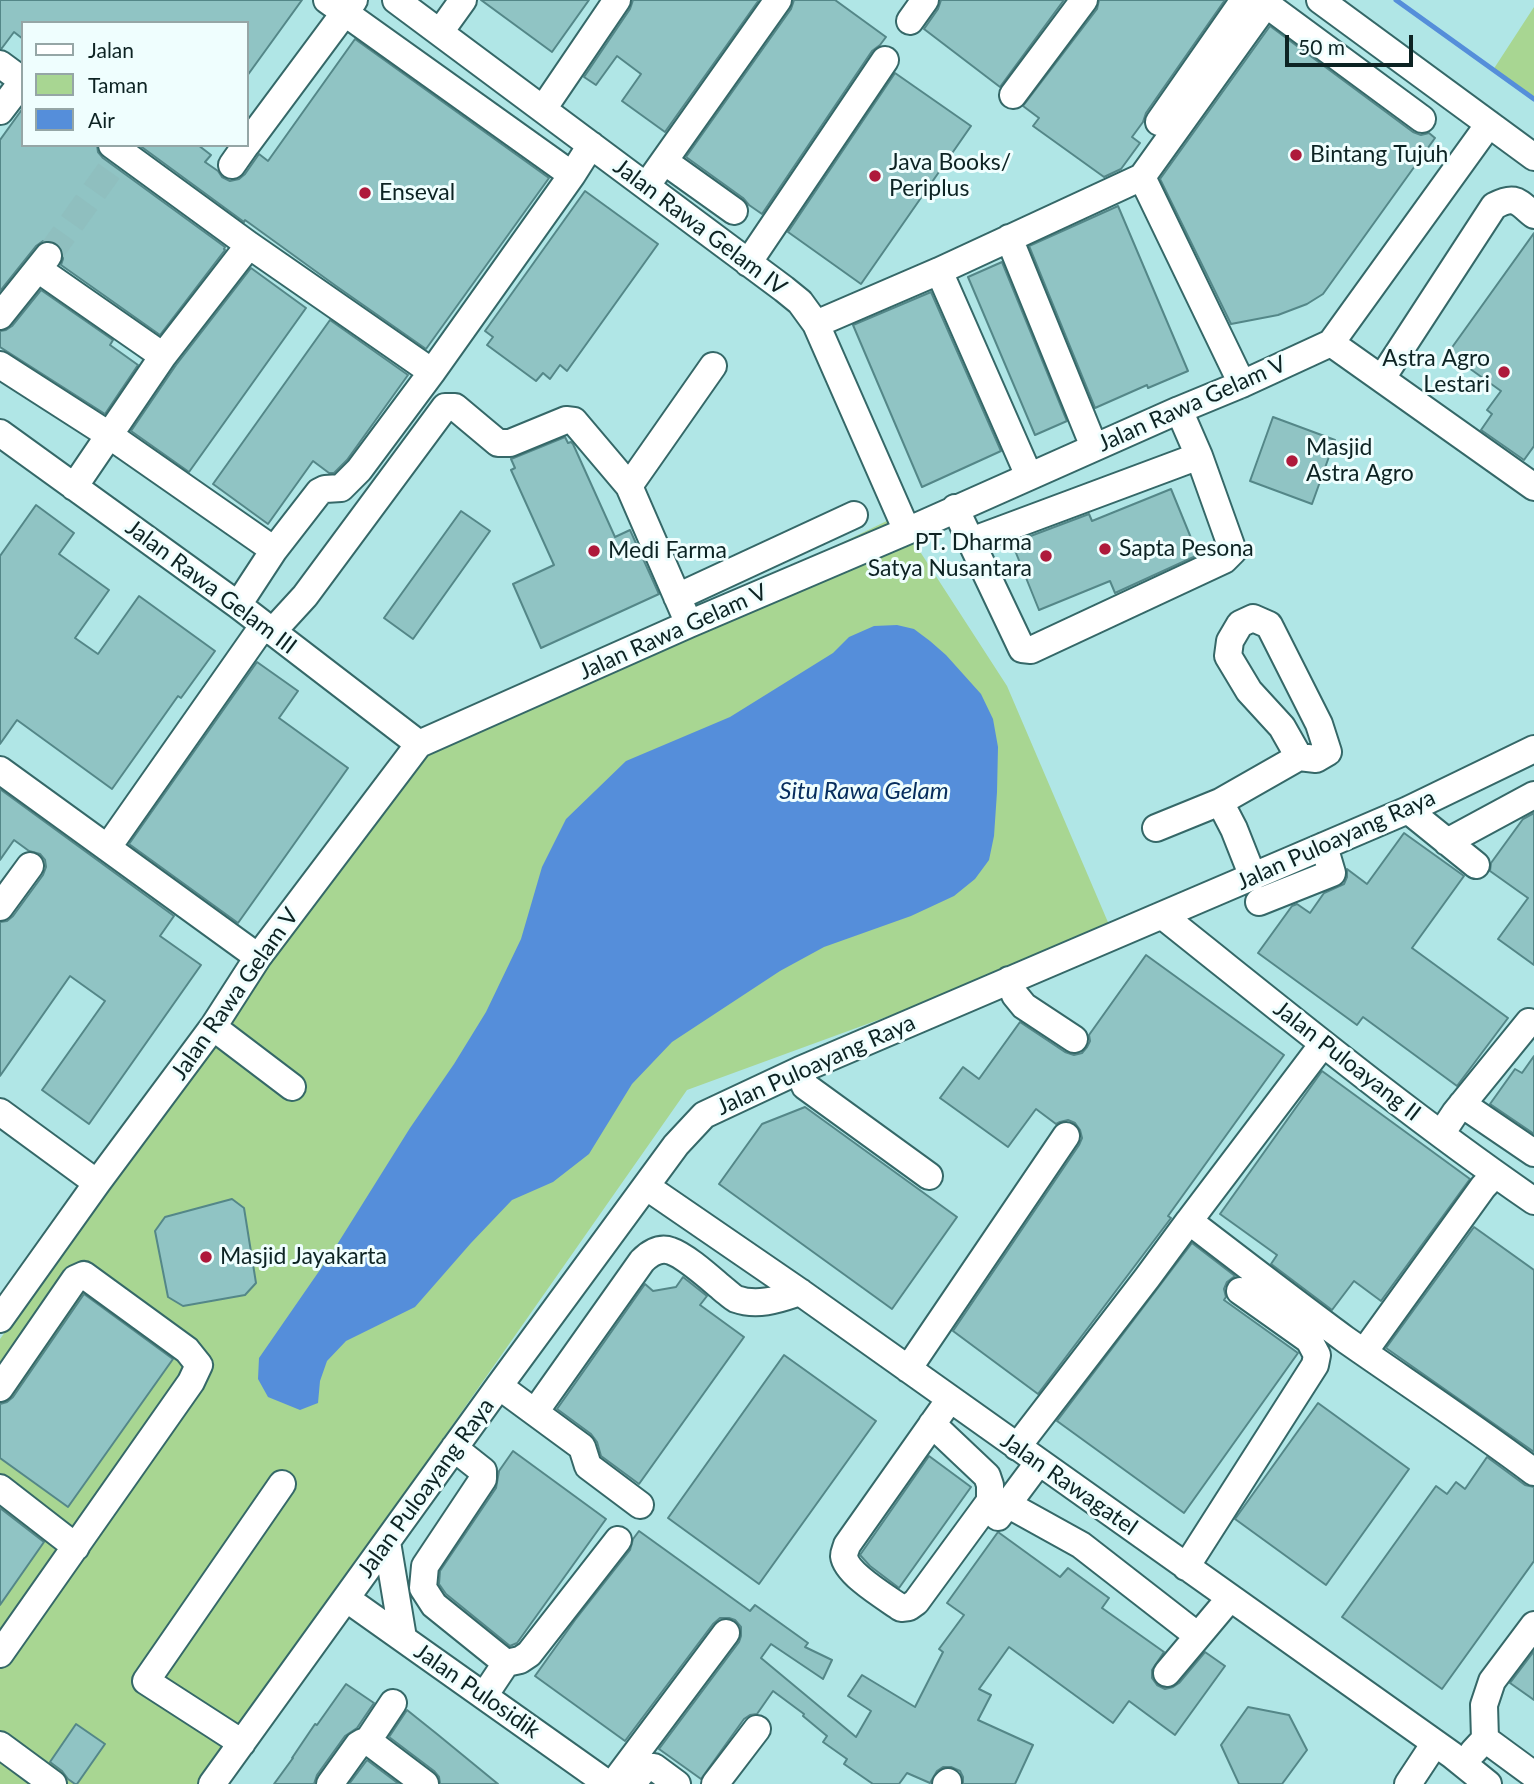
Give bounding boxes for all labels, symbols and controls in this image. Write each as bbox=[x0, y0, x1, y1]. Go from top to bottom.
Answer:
legend bbox=[21, 21, 248, 147]
scale bar bbox=[1289, 21, 1417, 65]
text: 50 m bbox=[1298, 34, 1345, 59]
text: Jalan bbox=[88, 37, 134, 62]
text: Taman bbox=[88, 72, 148, 97]
text: Air bbox=[88, 107, 115, 132]
place label: Bintang Tujuh bbox=[1310, 141, 1448, 169]
marker: Bintang Tujuh bbox=[1288, 147, 1304, 163]
place label: Java Books/ Periplus bbox=[889, 149, 1011, 203]
street label: Jalan Rawa Gelam IV bbox=[608, 153, 792, 301]
marker: Java Books/ Periplus bbox=[867, 168, 883, 184]
place label: Enseval bbox=[379, 179, 455, 207]
marker: Enseval bbox=[357, 185, 373, 201]
place label: Astra Agro Lestari bbox=[1382, 345, 1490, 399]
street label: Jalan Rawa Gelam V bbox=[1094, 350, 1290, 458]
marker: Astra Agro Lestari bbox=[1496, 364, 1512, 380]
place label: Masjid Astra Agro bbox=[1306, 434, 1414, 488]
marker: Masjid Astra Agro bbox=[1284, 453, 1300, 469]
street label: Jalan Rawa Gelam III bbox=[120, 514, 302, 660]
place label: PT. Dharma Satya Nusantara bbox=[868, 529, 1032, 583]
place label: Sapta Pesona bbox=[1119, 535, 1254, 563]
place label: Medi Farma bbox=[608, 537, 727, 565]
marker: Sapta Pesona bbox=[1097, 541, 1113, 557]
marker: Medi Farma bbox=[586, 543, 602, 559]
marker: PT. Dharma Satya Nusantara bbox=[1038, 548, 1054, 564]
street label: Jalan Rawa Gelam V bbox=[575, 578, 771, 686]
water label: Situ Rawa Gelam bbox=[779, 777, 949, 805]
street label: Jalan Puloayang Raya bbox=[1232, 784, 1440, 896]
street label: Jalan Rawa Gelam V bbox=[165, 903, 305, 1085]
street label: Jalan Puloayang II bbox=[1268, 995, 1426, 1127]
street label: Jalan Puloayang Raya bbox=[712, 1009, 920, 1121]
place label: Masjid Jayakarta bbox=[220, 1243, 387, 1271]
marker: Masjid Jayakarta bbox=[198, 1249, 214, 1265]
street label: Jalan Puloayang Raya bbox=[352, 1393, 500, 1583]
street label: Jalan Rawagatel bbox=[995, 1427, 1143, 1541]
street label: Jalan Pulosidik bbox=[409, 1638, 545, 1744]

